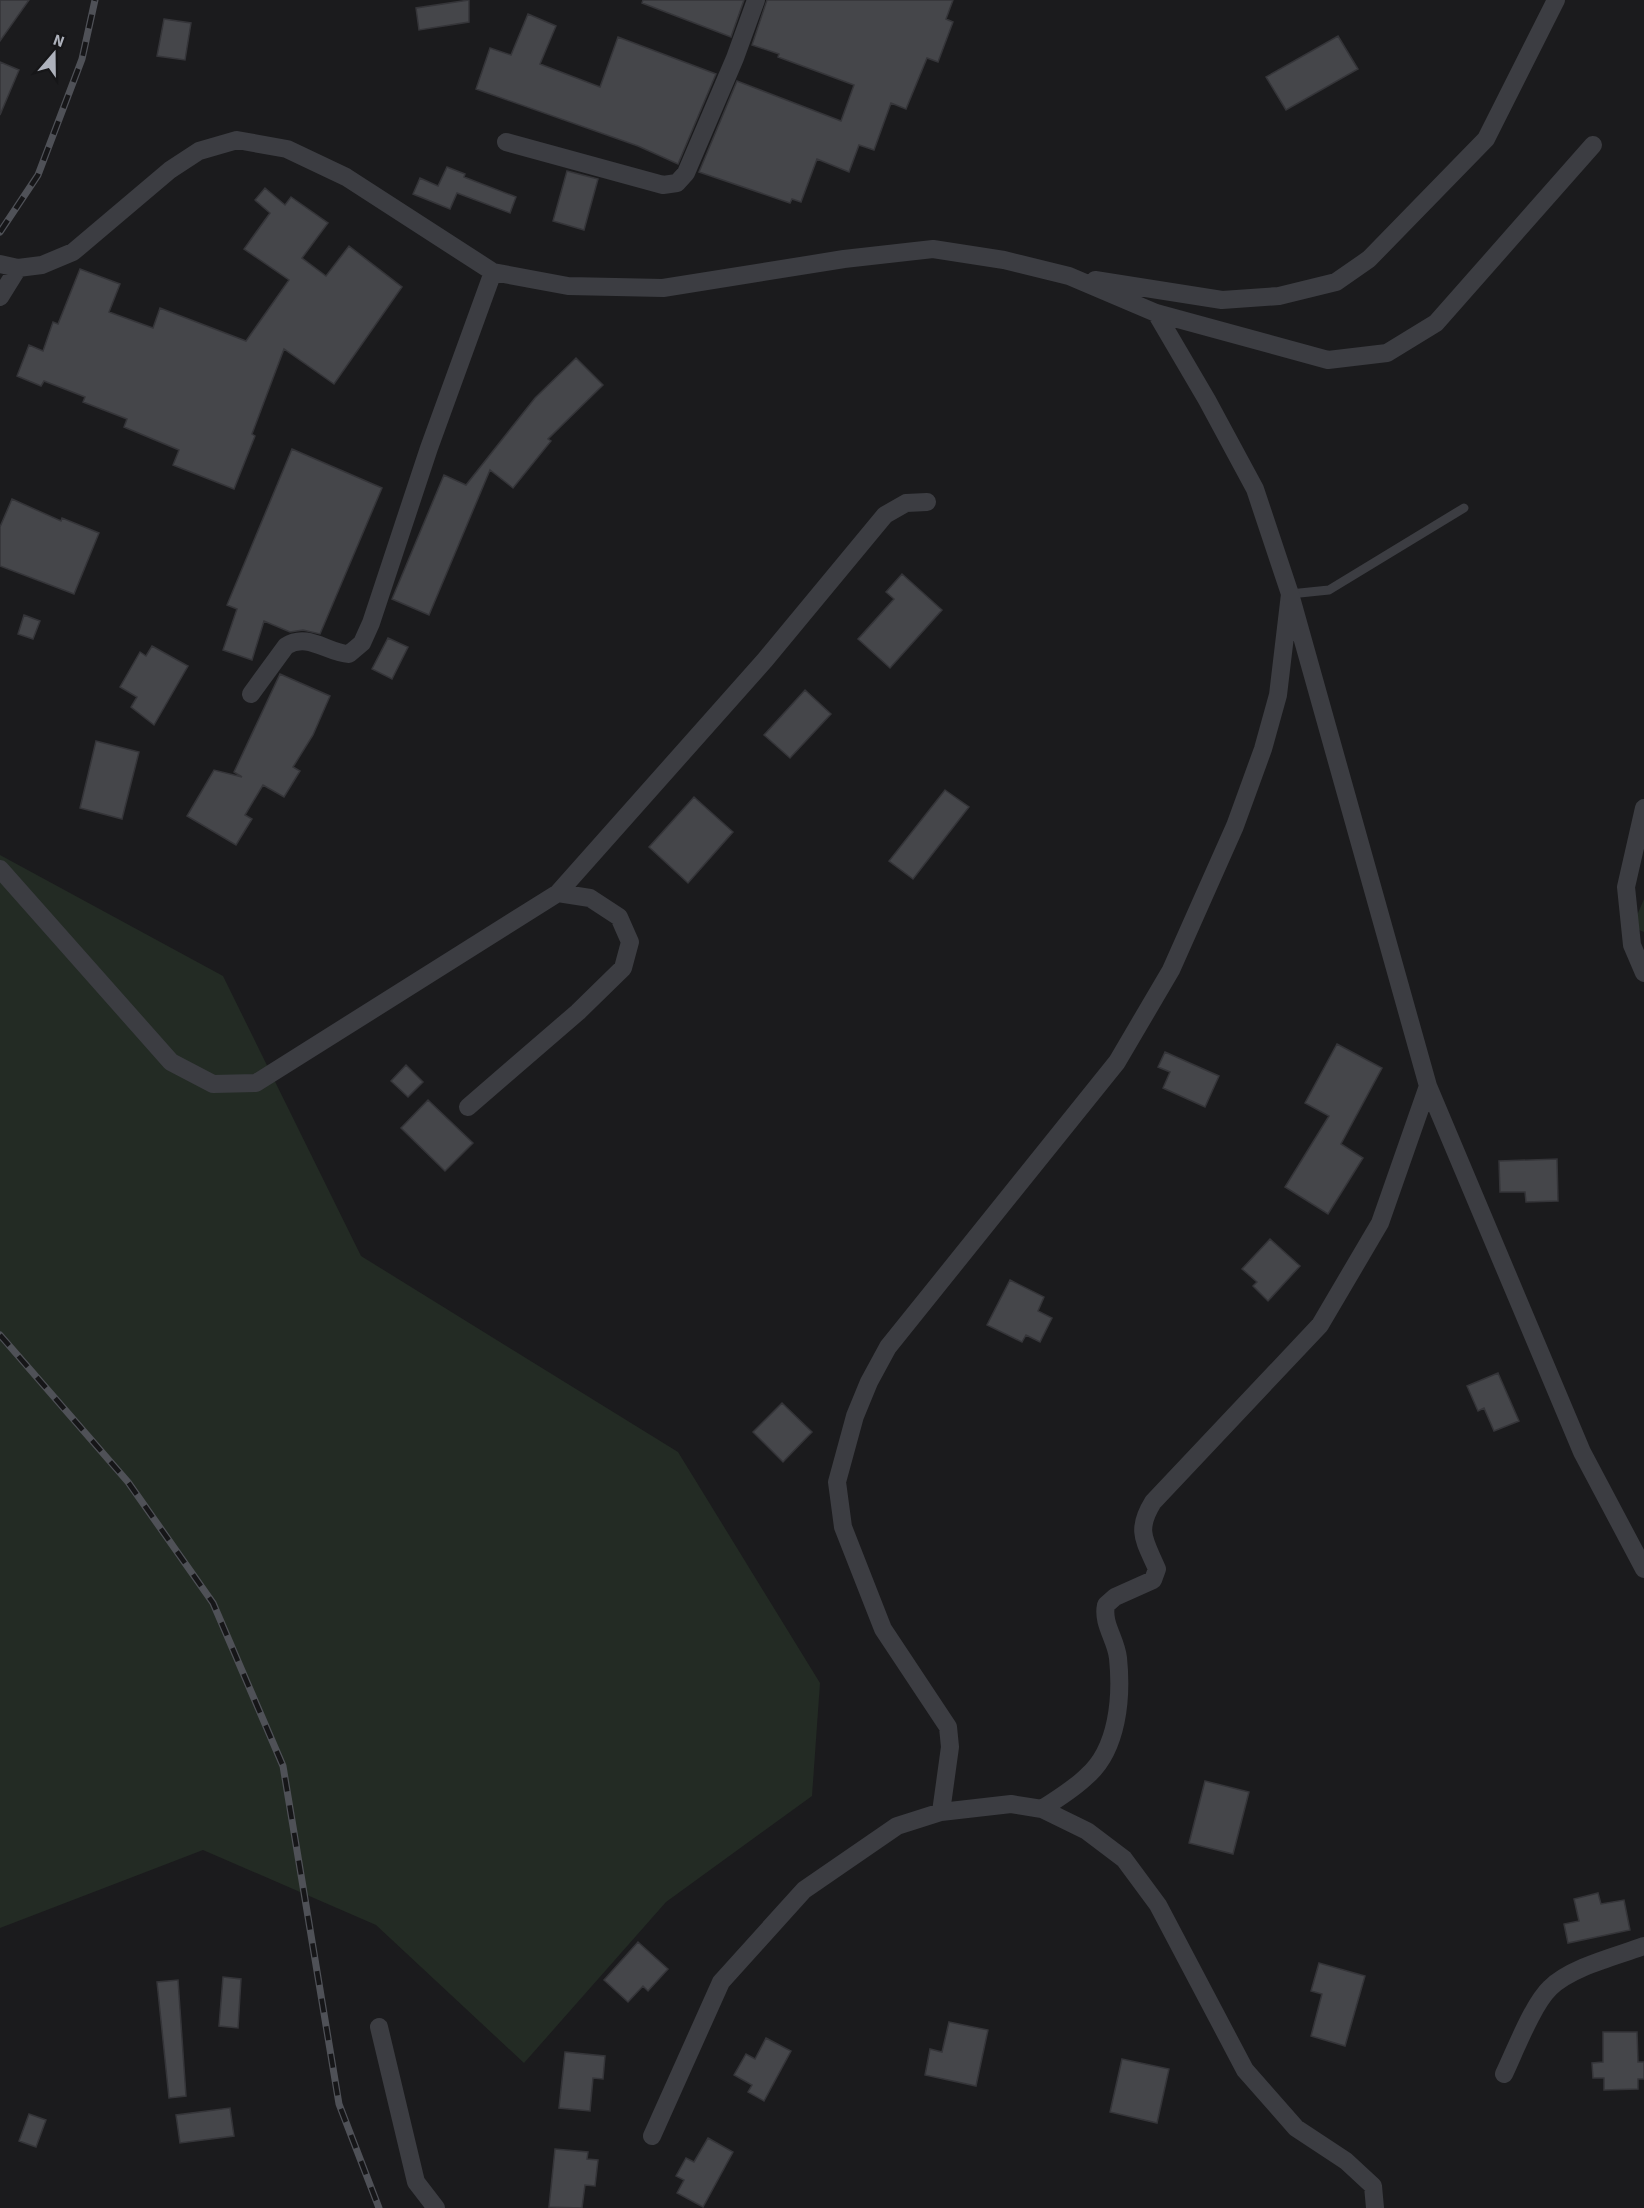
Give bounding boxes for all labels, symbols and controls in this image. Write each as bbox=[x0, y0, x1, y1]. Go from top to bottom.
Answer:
north arrow bbox=[24, 24, 84, 84]
text: N bbox=[50, 29, 68, 53]

